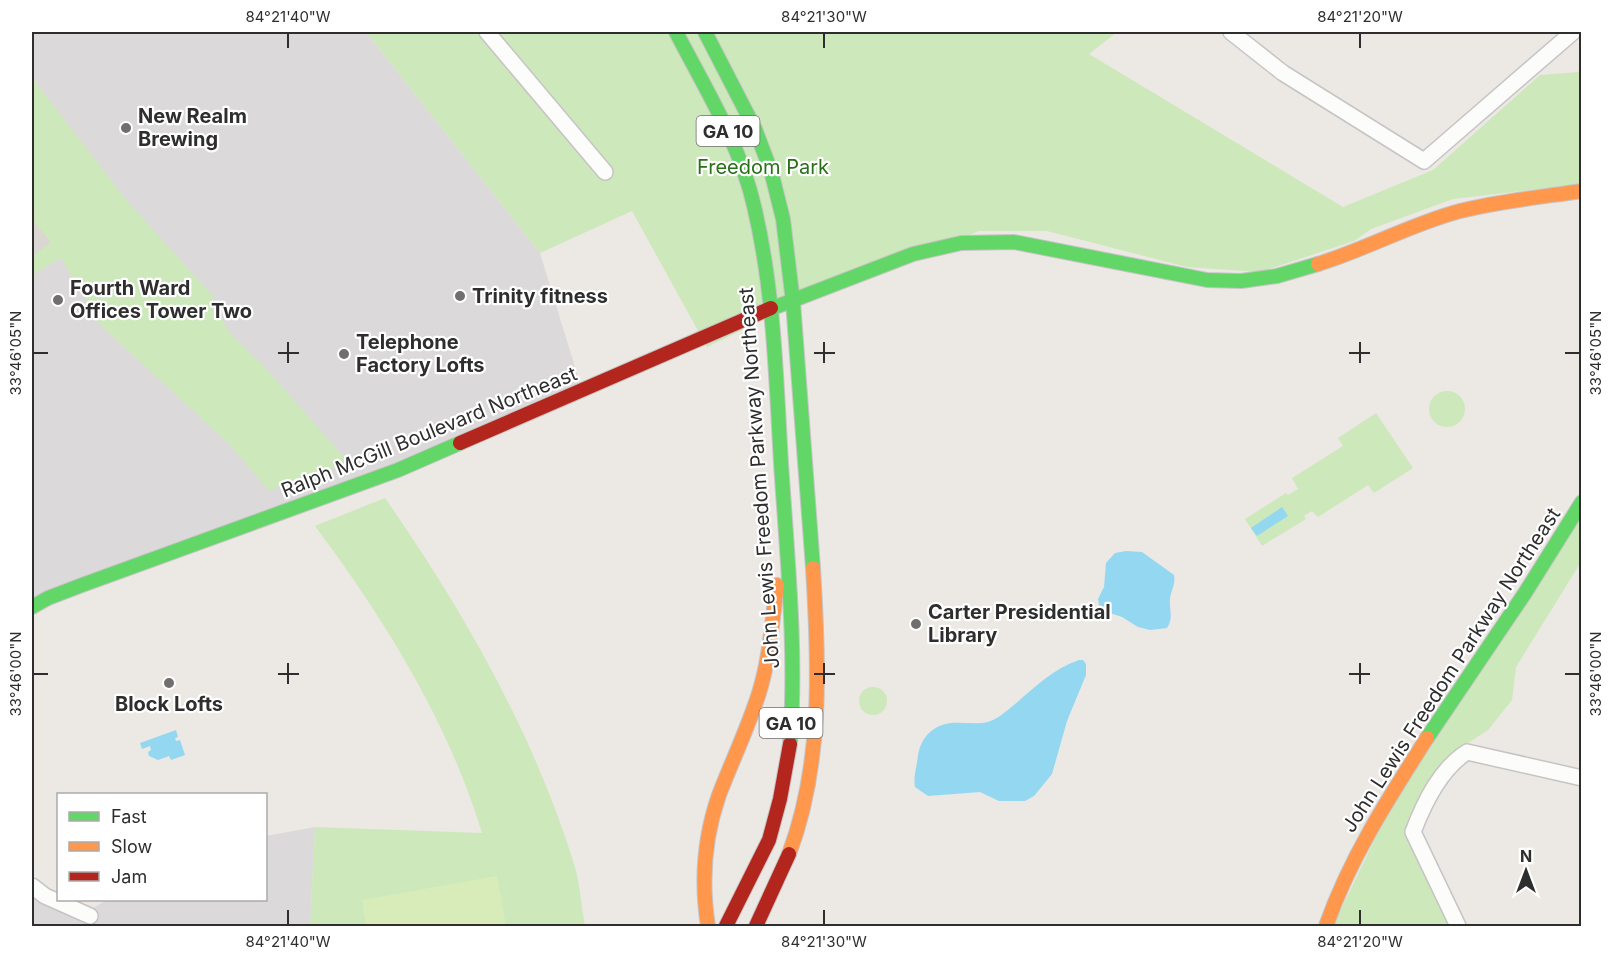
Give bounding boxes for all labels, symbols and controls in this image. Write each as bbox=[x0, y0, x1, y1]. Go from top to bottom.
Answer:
text: 84°21'40"W bbox=[245, 7, 331, 26]
text: 84°21'30"W bbox=[781, 7, 867, 26]
text: 84°21'20"W bbox=[1317, 7, 1403, 26]
place label: New Realm Brewing bbox=[138, 104, 247, 151]
road number: GA 10 bbox=[696, 116, 760, 146]
marker: New Realm Brewing bbox=[119, 121, 133, 135]
park label: Freedom Park bbox=[697, 155, 829, 179]
place label: Fourth Ward Offices Tower Two bbox=[70, 276, 252, 323]
place label: Trinity fitness bbox=[472, 284, 608, 308]
street label: John Lewis Freedom Parkway Northeast bbox=[734, 286, 784, 669]
marker: Trinity fitness bbox=[453, 289, 467, 303]
marker: Fourth Ward Offices Tower Two bbox=[51, 293, 65, 307]
text: 33°46'05"N bbox=[6, 311, 25, 395]
text: 33°46'05"N bbox=[1586, 311, 1605, 395]
place label: Telephone Factory Lofts bbox=[356, 330, 485, 377]
marker: Telephone Factory Lofts bbox=[337, 347, 351, 361]
street label: Ralph McGill Boulevard Northeast bbox=[278, 361, 581, 503]
street label: John Lewis Freedom Parkway Northeast bbox=[1337, 503, 1565, 837]
place label: Carter Presidential Library bbox=[928, 600, 1111, 647]
marker: Carter Presidential Library bbox=[909, 617, 923, 631]
text: 33°46'00"N bbox=[6, 631, 25, 717]
text: 33°46'00"N bbox=[1586, 631, 1605, 717]
marker: Block Lofts bbox=[162, 676, 176, 690]
place label: Block Lofts bbox=[115, 692, 223, 716]
road number: GA 10 bbox=[760, 708, 822, 738]
legend bbox=[57, 793, 267, 901]
text: Fast bbox=[111, 806, 147, 827]
text: Slow bbox=[111, 836, 152, 857]
north arrow bbox=[1496, 841, 1556, 901]
text: N bbox=[1520, 846, 1532, 866]
text: Jam bbox=[111, 866, 147, 887]
text: 84°21'40"W bbox=[245, 932, 331, 951]
text: 84°21'30"W bbox=[781, 932, 867, 951]
text: 84°21'20"W bbox=[1317, 932, 1403, 951]

